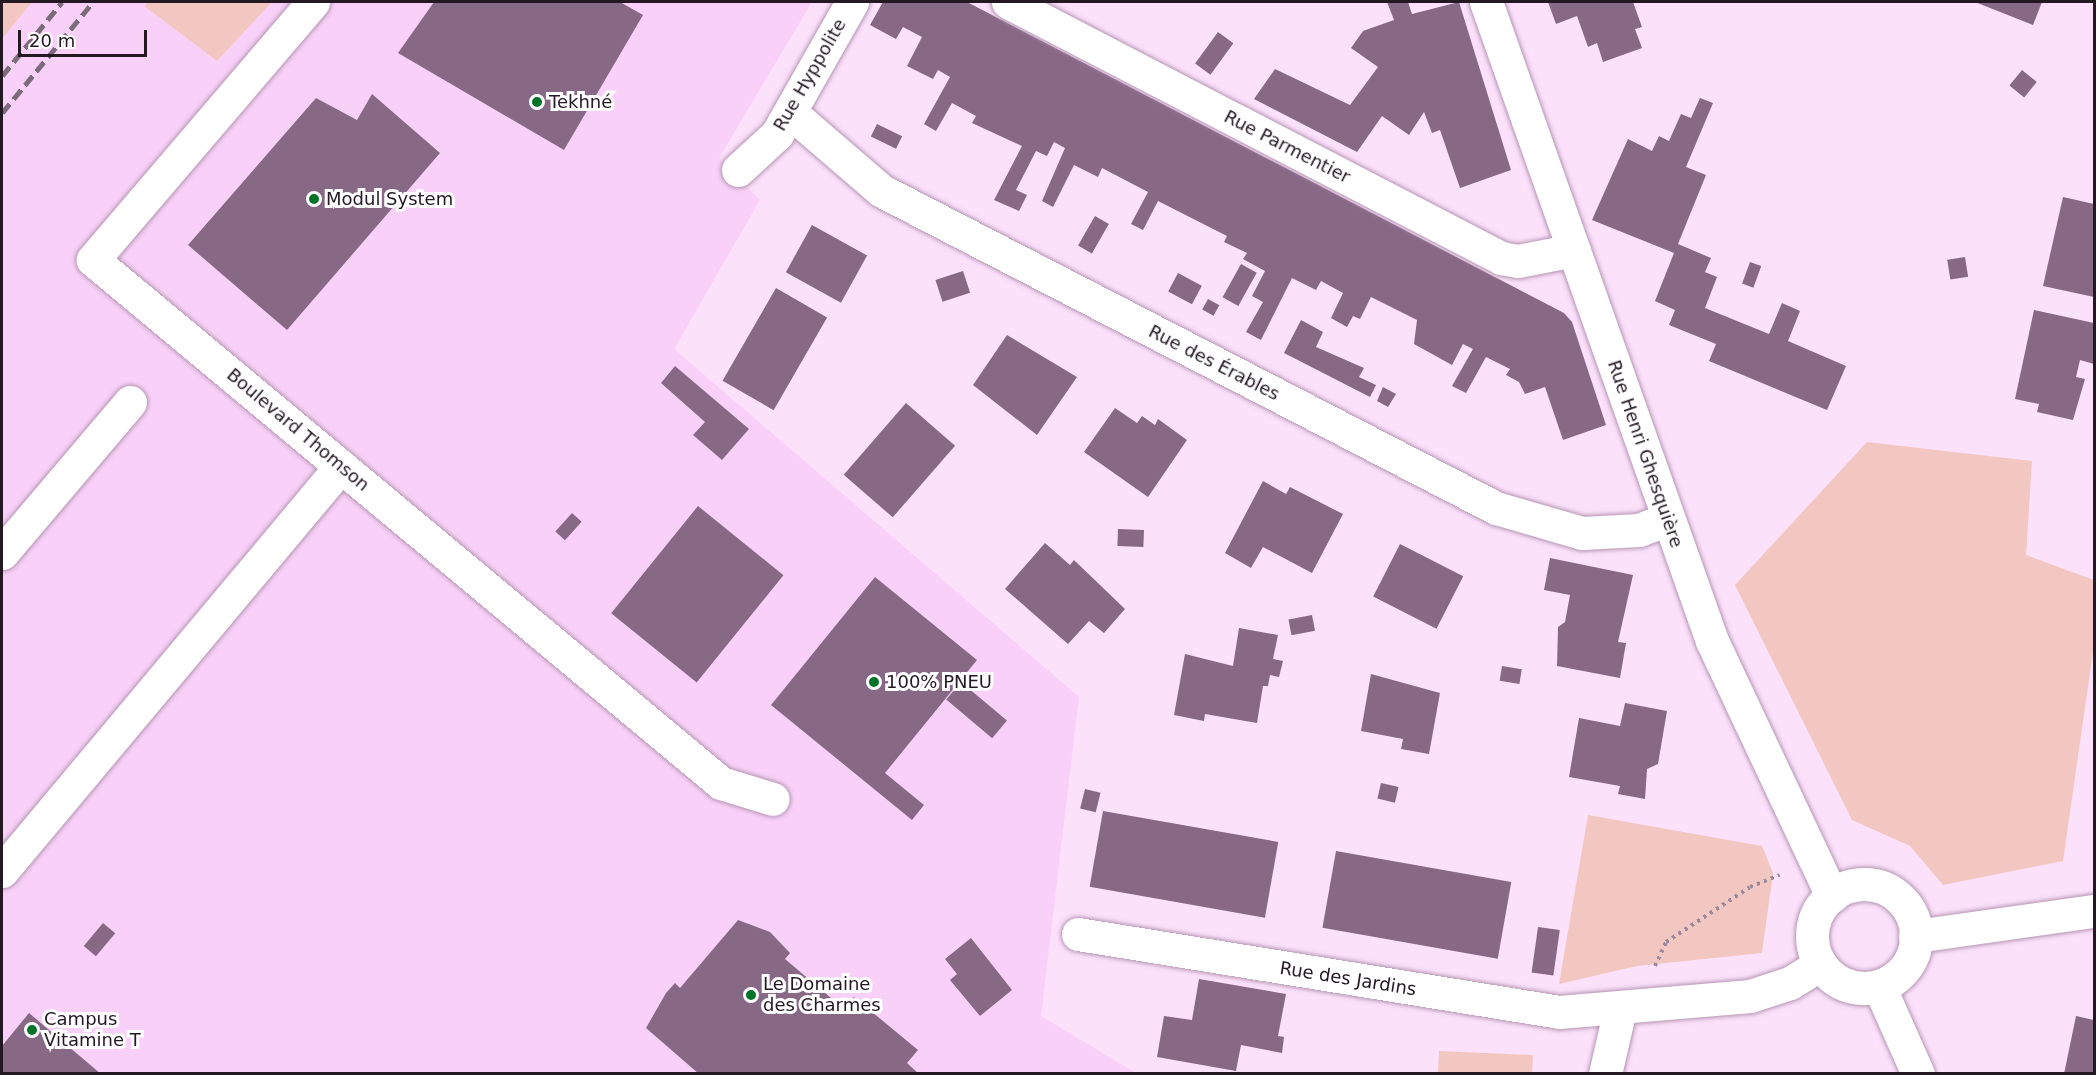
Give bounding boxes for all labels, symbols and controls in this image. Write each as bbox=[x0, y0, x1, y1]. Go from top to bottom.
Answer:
street label: Rue Hyppolite bbox=[769, 15, 851, 135]
scale bar bbox=[21, 18, 150, 56]
text: 20 m bbox=[29, 30, 75, 51]
place label: Tekhné bbox=[549, 91, 612, 113]
marker: Tekhné bbox=[530, 95, 544, 109]
street label: Rue Parmentier bbox=[1220, 106, 1354, 188]
place label: Modul System bbox=[326, 188, 453, 210]
marker: Modul System bbox=[307, 192, 321, 206]
street label: Rue des Érables bbox=[1145, 321, 1283, 405]
street label: Rue Henri Ghesquière bbox=[1603, 357, 1687, 551]
street label: Boulevard Thomson bbox=[222, 364, 374, 496]
place label: 100% PNEU bbox=[886, 671, 992, 693]
marker: 100% PNEU bbox=[867, 675, 881, 689]
street label: Rue des Jardins bbox=[1278, 958, 1418, 1000]
place label: Le Domaine des Charmes bbox=[763, 974, 881, 1016]
marker: Le Domaine des Charmes bbox=[744, 988, 758, 1002]
place label: Campus Vitamine T bbox=[44, 1009, 141, 1052]
marker: Campus Vitamine T bbox=[25, 1023, 39, 1037]

